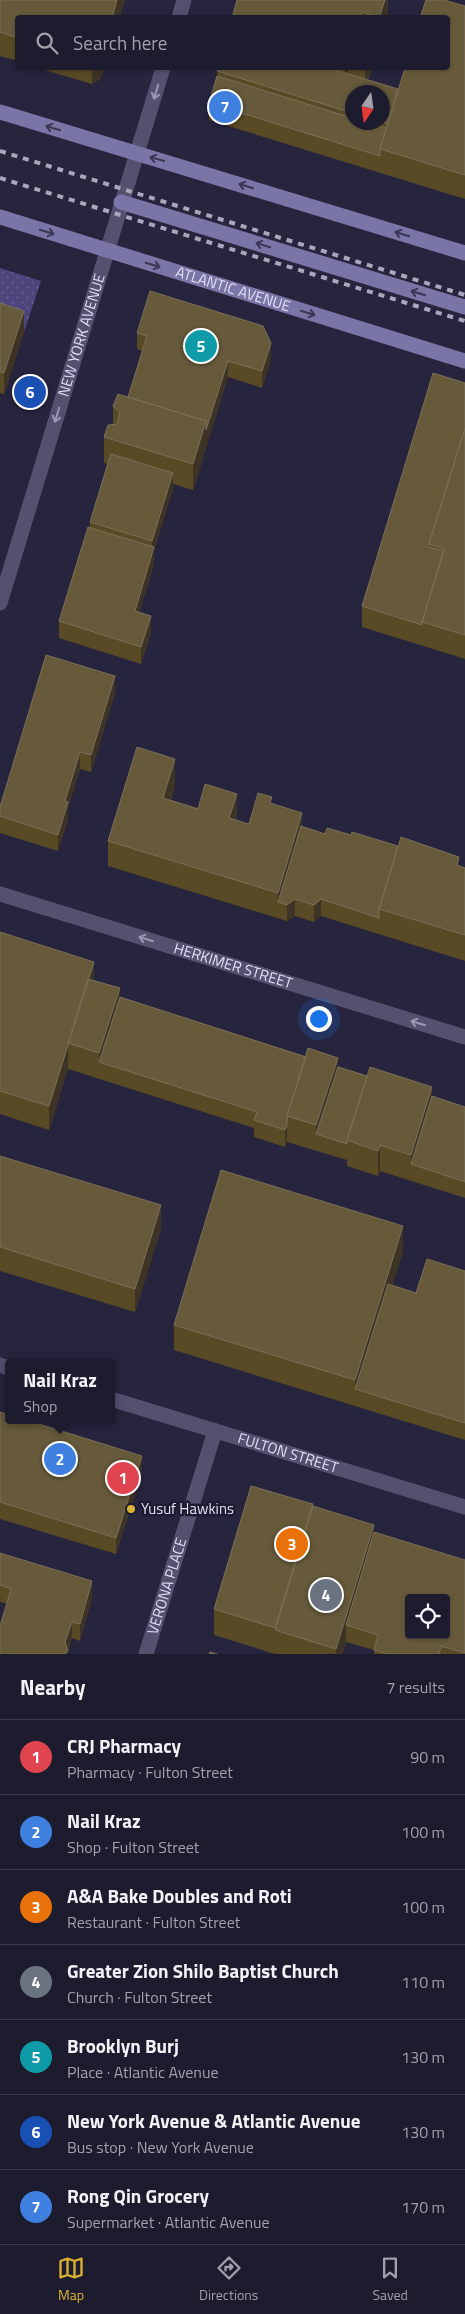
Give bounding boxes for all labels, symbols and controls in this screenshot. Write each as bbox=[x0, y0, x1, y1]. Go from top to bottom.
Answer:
search box bbox=[15, 15, 450, 70]
text: Search here bbox=[73, 28, 167, 57]
icon: search bbox=[33, 29, 61, 57]
one-way arrow bbox=[150, 83, 160, 99]
north arrow bbox=[345, 85, 390, 130]
pin: 7 bbox=[209, 88, 241, 126]
one-way arrow bbox=[45, 123, 61, 133]
one-way arrow bbox=[149, 154, 165, 164]
one-way arrow bbox=[239, 181, 255, 191]
one-way arrow bbox=[38, 227, 54, 237]
one-way arrow bbox=[394, 228, 410, 238]
one-way arrow bbox=[255, 240, 271, 250]
street label: ATLANTIC AVENUE bbox=[173, 260, 294, 317]
one-way arrow bbox=[145, 261, 161, 271]
street label: NEW YORK AVENUE bbox=[52, 271, 111, 399]
one-way arrow bbox=[411, 287, 427, 297]
one-way arrow bbox=[300, 309, 316, 318]
pin: 5 bbox=[185, 327, 217, 365]
pin: 6 bbox=[14, 373, 46, 411]
one-way arrow bbox=[51, 406, 61, 422]
one-way arrow bbox=[138, 934, 154, 944]
street label: HERKIMER STREET bbox=[171, 936, 296, 994]
your location bbox=[306, 1006, 332, 1032]
one-way arrow bbox=[411, 1018, 427, 1027]
popup bbox=[5, 1359, 115, 1424]
text: Nail Kraz bbox=[23, 1365, 97, 1394]
text: Shop bbox=[23, 1394, 57, 1418]
street label: FULTON STREET bbox=[235, 1426, 341, 1479]
pin: 2 bbox=[44, 1440, 76, 1478]
pin: 1 bbox=[107, 1459, 139, 1497]
place label: Yusuf Hawkins bbox=[141, 1497, 234, 1520]
marker: Yusuf Hawkins bbox=[125, 1503, 137, 1515]
pin: 3 bbox=[276, 1525, 308, 1563]
street label: VERONA PLACE bbox=[141, 1535, 192, 1637]
pin: 4 bbox=[310, 1576, 342, 1614]
map controls bbox=[405, 1594, 450, 1639]
button: locate bbox=[405, 1594, 450, 1639]
text: Nearby bbox=[20, 1671, 85, 1703]
text: 7 results bbox=[386, 1675, 445, 1699]
text: CRJ Pharmacy bbox=[67, 1731, 181, 1760]
text: 1 bbox=[32, 1745, 40, 1769]
text: 90 m bbox=[410, 1745, 445, 1769]
text: Pharmacy · Fulton Street bbox=[67, 1760, 233, 1784]
text: Nail Kraz bbox=[67, 1806, 141, 1835]
text: 2 bbox=[32, 1820, 40, 1844]
text: 100 m bbox=[401, 1820, 445, 1844]
text: Shop · Fulton Street bbox=[67, 1835, 199, 1859]
text: A&A Bake Doubles and Roti bbox=[67, 1881, 292, 1910]
text: 3 bbox=[32, 1895, 40, 1919]
text: 100 m bbox=[401, 1895, 445, 1919]
text: Restaurant · Fulton Street bbox=[67, 1910, 240, 1934]
text: Greater Zion Shilo Baptist Church bbox=[67, 1956, 339, 1985]
text: 4 bbox=[32, 1970, 40, 1994]
text: 110 m bbox=[401, 1970, 445, 1994]
text: Church · Fulton Street bbox=[67, 1985, 212, 2009]
text: Brooklyn Burj bbox=[67, 2031, 179, 2060]
text: 5 bbox=[32, 2045, 40, 2069]
text: 130 m bbox=[401, 2045, 445, 2069]
text: Place · Atlantic Avenue bbox=[67, 2060, 219, 2084]
text: New York Avenue & Atlantic Avenue bbox=[67, 2106, 360, 2135]
text: 6 bbox=[32, 2120, 40, 2144]
text: 130 m bbox=[401, 2120, 445, 2144]
text: Bus stop · New York Avenue bbox=[67, 2135, 254, 2159]
text: Rong Qin Grocery bbox=[67, 2181, 209, 2210]
text: 7 bbox=[32, 2195, 40, 2219]
text: 170 m bbox=[401, 2195, 445, 2219]
text: Supermarket · Atlantic Avenue bbox=[67, 2210, 270, 2234]
tab: Map bbox=[57, 2254, 85, 2305]
tab: Directions bbox=[199, 2254, 258, 2305]
tab: Saved bbox=[372, 2254, 408, 2305]

